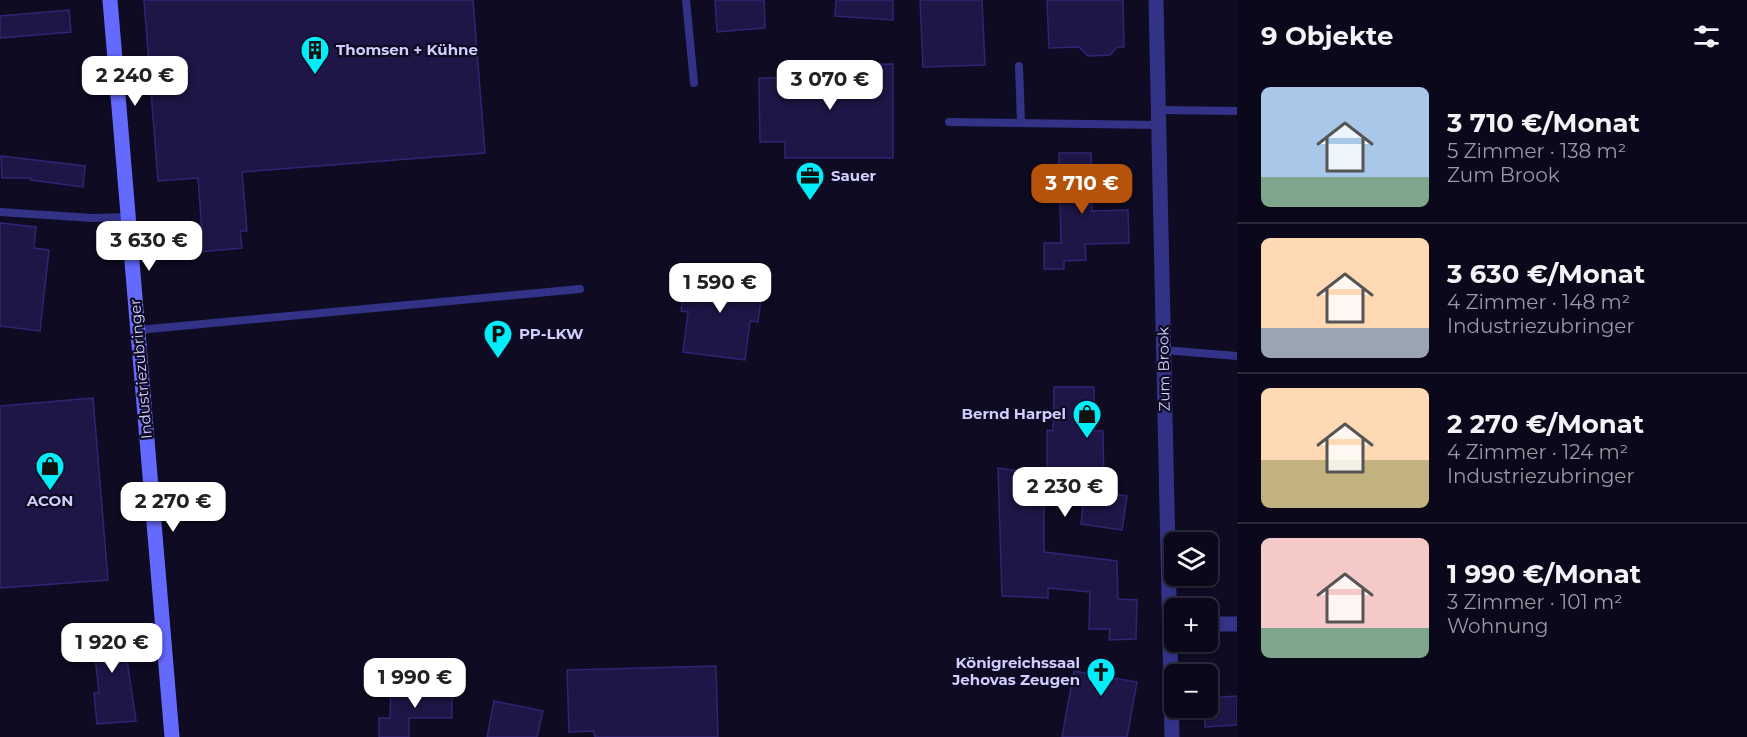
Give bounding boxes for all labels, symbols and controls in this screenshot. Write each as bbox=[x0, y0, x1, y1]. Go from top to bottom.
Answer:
text: 9 Objekte bbox=[1261, 20, 1393, 52]
icon: filters bbox=[1690, 20, 1723, 53]
building icon: Thomsen + Kühne bbox=[299, 34, 331, 76]
place label: Thomsen + Kühne bbox=[336, 40, 478, 59]
pin: 2 240 € bbox=[80, 56, 190, 107]
pin: 3 070 € bbox=[775, 60, 885, 111]
text: 2 240 € bbox=[96, 63, 174, 87]
text: 3 070 € bbox=[791, 67, 869, 91]
text: 3 710 €/Monat bbox=[1447, 107, 1640, 139]
icon: home bbox=[1309, 111, 1381, 183]
text: 5 Zimmer · 138 m² bbox=[1447, 139, 1626, 163]
office icon: Sauer bbox=[794, 160, 826, 202]
text: Zum Brook bbox=[1447, 163, 1560, 187]
pin: 3 710 € bbox=[1027, 164, 1137, 215]
place label: Sauer bbox=[831, 166, 877, 185]
text: 3 710 € bbox=[1045, 171, 1119, 195]
pin: 3 630 € bbox=[94, 221, 204, 272]
text: 3 630 € bbox=[110, 228, 188, 252]
text: 3 630 €/Monat bbox=[1447, 258, 1645, 290]
icon: home bbox=[1309, 262, 1381, 334]
pin: 1 590 € bbox=[665, 263, 775, 314]
text: 1 590 € bbox=[683, 270, 757, 294]
text: 4 Zimmer · 148 m² bbox=[1447, 290, 1630, 314]
street label: Industriezubringer bbox=[125, 298, 156, 440]
text: Industriezubringer bbox=[1447, 314, 1634, 338]
parking icon: PP-LKW bbox=[482, 318, 514, 360]
place label: PP-LKW bbox=[519, 324, 584, 343]
street label: Zum Brook bbox=[1153, 327, 1174, 411]
shop icon: Bernd Harpel bbox=[1071, 398, 1103, 440]
place label: Bernd Harpel bbox=[961, 404, 1066, 423]
text: 2 270 €/Monat bbox=[1447, 408, 1644, 440]
icon: home bbox=[1309, 412, 1381, 484]
text: 4 Zimmer · 124 m² bbox=[1447, 440, 1628, 464]
shop icon: ACON bbox=[34, 450, 66, 492]
text: Industriezubringer bbox=[1447, 464, 1634, 488]
pin: 2 230 € bbox=[1010, 467, 1120, 518]
text: 2 230 € bbox=[1027, 474, 1103, 498]
pin: 2 270 € bbox=[118, 482, 228, 533]
text: 2 270 € bbox=[135, 489, 211, 513]
place label: ACON bbox=[26, 491, 73, 510]
map controls bbox=[1164, 532, 1218, 718]
button: layers bbox=[1164, 532, 1218, 586]
text: 1 990 €/Monat bbox=[1447, 558, 1641, 590]
icon: home bbox=[1309, 562, 1381, 634]
text: 3 Zimmer · 101 m² bbox=[1447, 590, 1623, 614]
button: + bbox=[1164, 598, 1218, 652]
text: Wohnung bbox=[1447, 614, 1548, 638]
pin: 1 920 € bbox=[57, 623, 167, 674]
text: 1 920 € bbox=[75, 630, 149, 654]
place label: Königreichssaal Jehovas Zeugen bbox=[951, 653, 1080, 689]
church icon: Königreichssaal Jehovas Zeugen bbox=[1085, 656, 1117, 698]
pin: 1 990 € bbox=[360, 658, 470, 709]
button: − bbox=[1164, 664, 1218, 718]
text: 1 990 € bbox=[378, 665, 452, 689]

